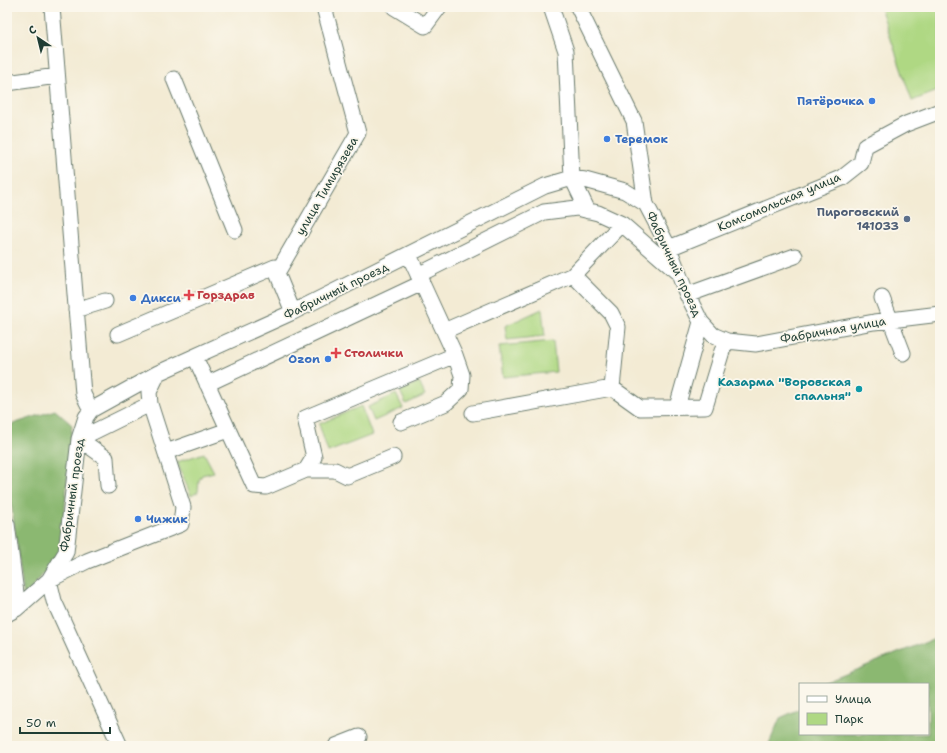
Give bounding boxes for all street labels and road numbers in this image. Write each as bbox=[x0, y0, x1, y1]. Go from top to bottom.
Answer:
street label: улица Тимирязева bbox=[292, 133, 362, 238]
street label: Комсомольская улица bbox=[715, 169, 844, 235]
street label: Фабричный проезд bbox=[643, 209, 706, 320]
street label: Фабричный проезд bbox=[281, 259, 391, 323]
street label: Фабричная улица bbox=[779, 313, 888, 347]
street label: Фабричный проезд bbox=[56, 437, 88, 553]

